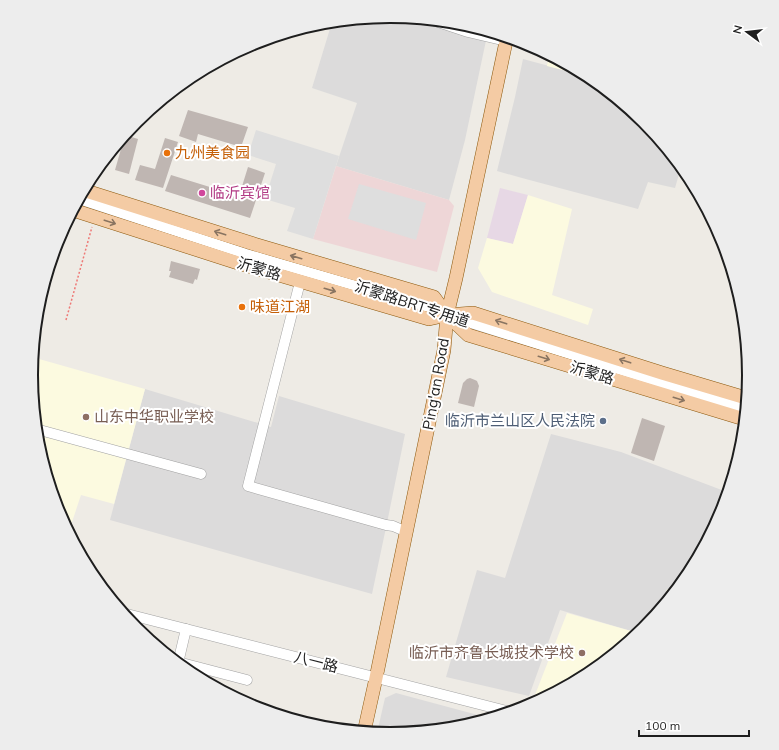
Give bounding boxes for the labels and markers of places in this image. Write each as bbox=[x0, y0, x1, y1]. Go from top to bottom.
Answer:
place label: 九州美食园 bbox=[175, 143, 250, 162]
marker: 九州美食园 bbox=[162, 148, 172, 158]
place label: 临沂宾馆 bbox=[210, 183, 270, 202]
marker: 临沂宾馆 bbox=[197, 188, 207, 198]
place label: 味道江湖 bbox=[250, 297, 310, 316]
marker: 味道江湖 bbox=[237, 302, 247, 312]
place label: 山东中华职业学校 bbox=[94, 407, 214, 426]
place label: 临沂市兰山区人民法院 bbox=[445, 411, 595, 430]
marker: 山东中华职业学校 bbox=[81, 412, 91, 422]
marker: 临沂市兰山区人民法院 bbox=[598, 416, 608, 426]
place label: 临沂市齐鲁长城技术学校 bbox=[409, 643, 574, 662]
marker: 临沂市齐鲁长城技术学校 bbox=[577, 648, 587, 658]

